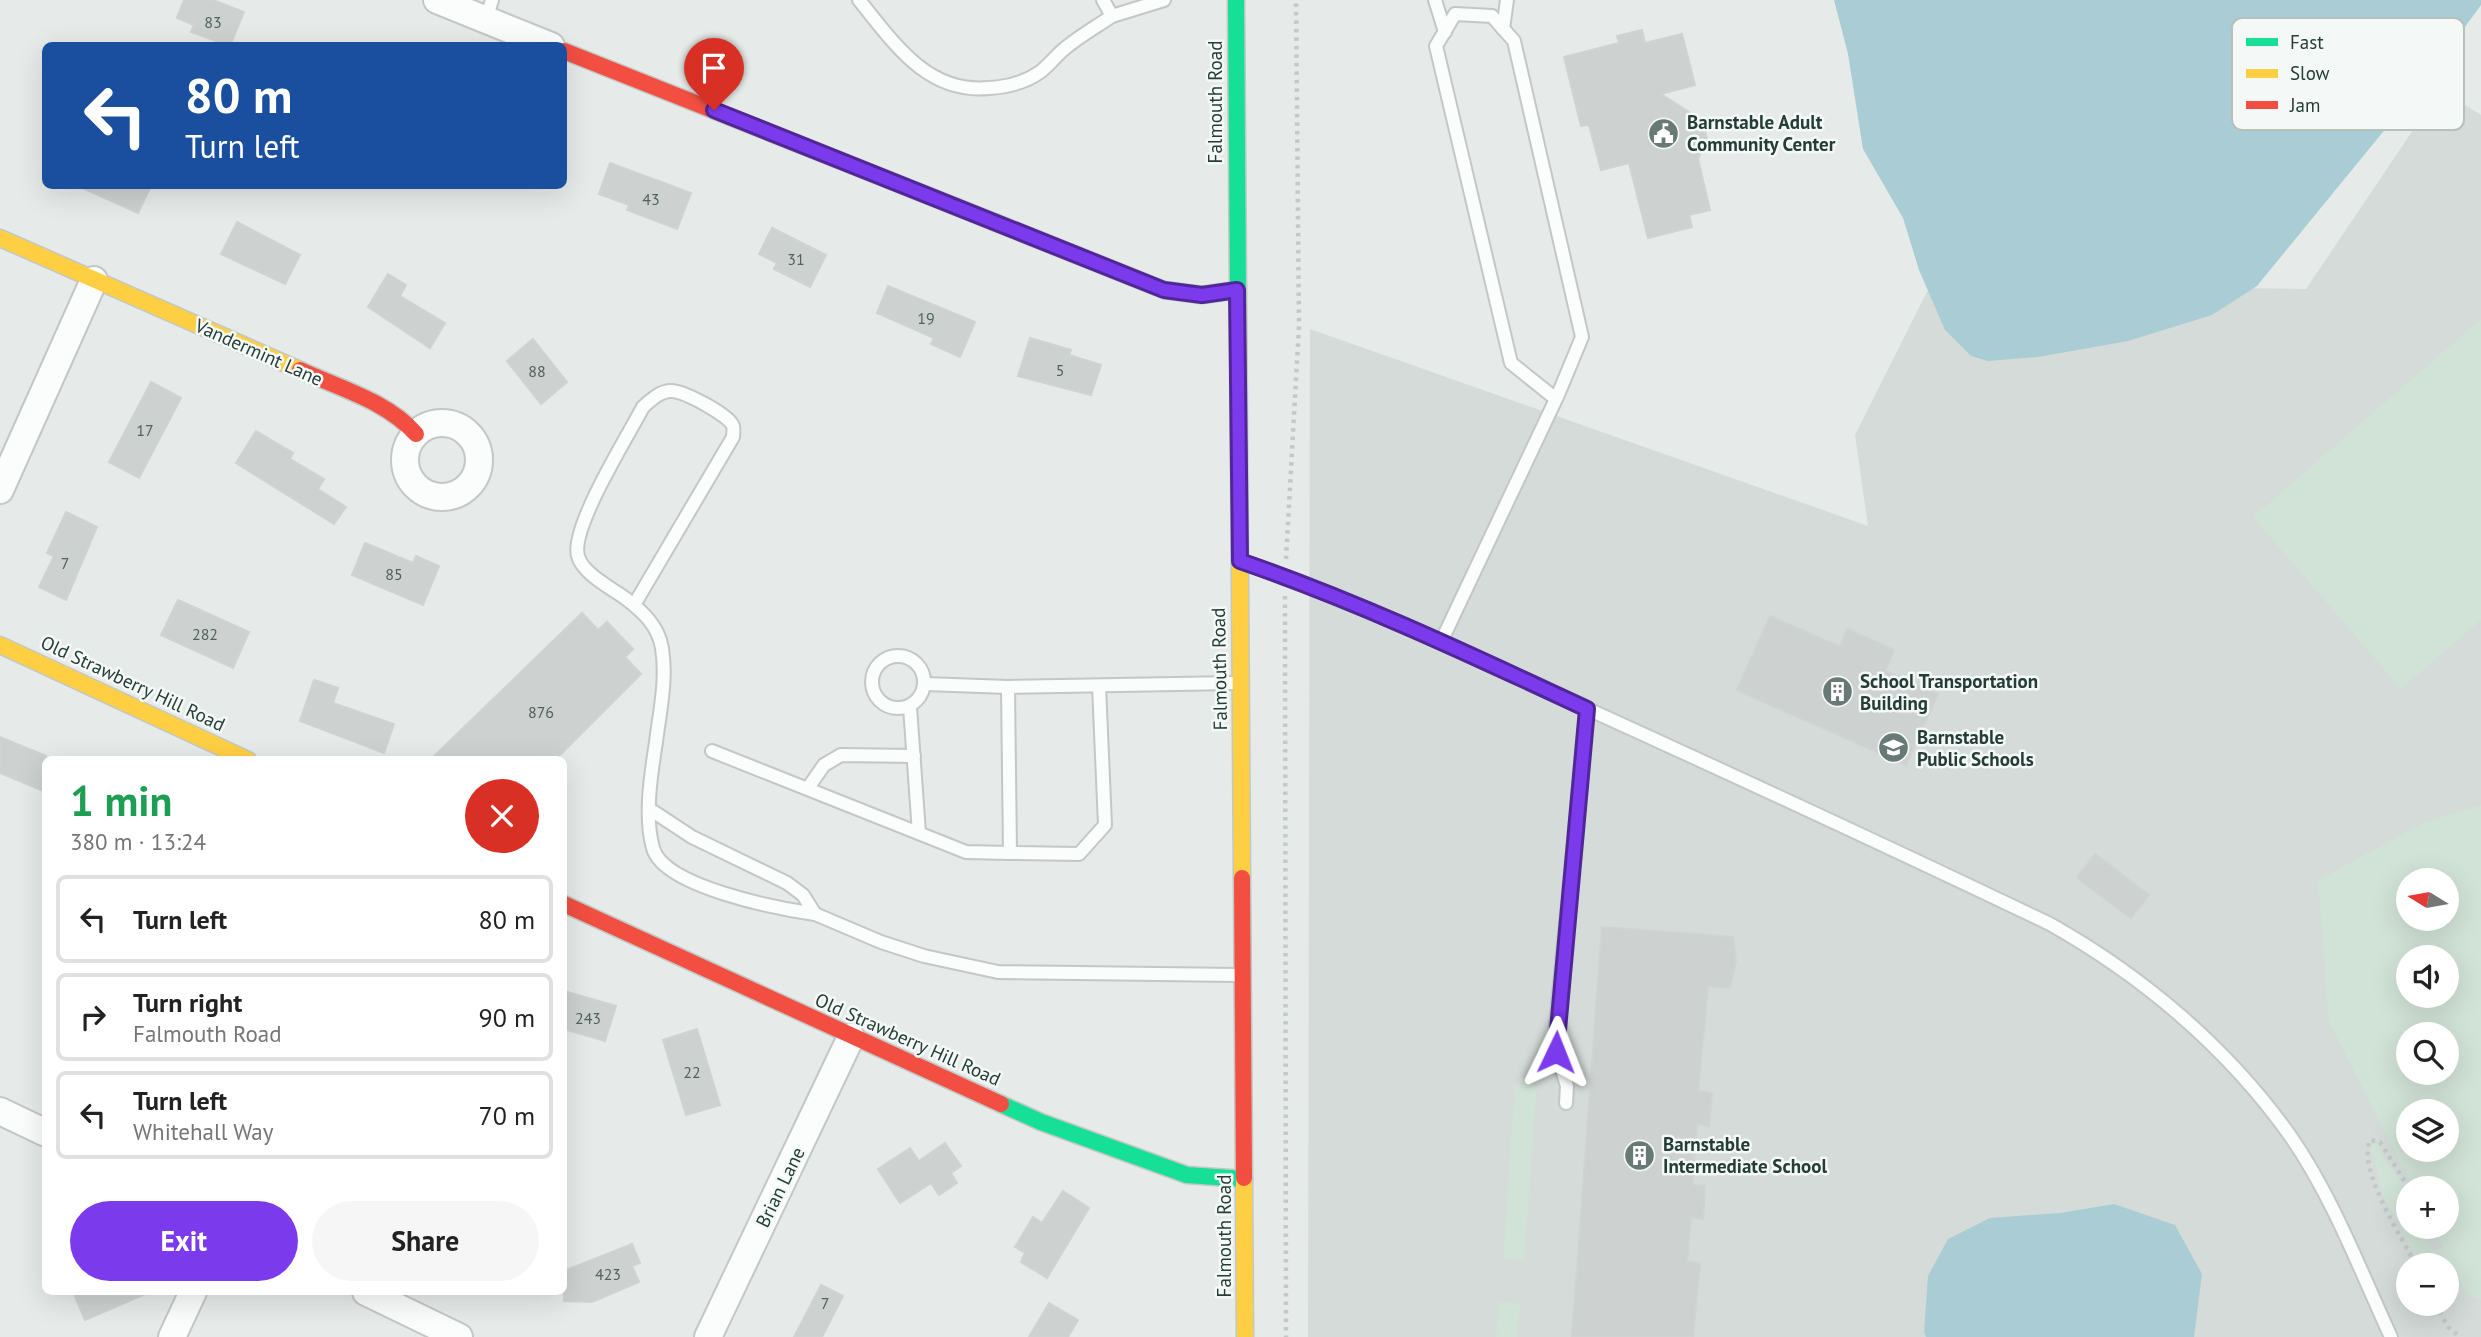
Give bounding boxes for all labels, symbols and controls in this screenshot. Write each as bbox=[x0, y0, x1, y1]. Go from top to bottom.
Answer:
house number: 83 bbox=[204, 12, 222, 32]
legend bbox=[2232, 18, 2464, 130]
text: Fast bbox=[2290, 30, 2324, 54]
pin bbox=[684, 38, 744, 110]
street label: Falmouth Road bbox=[1203, 41, 1227, 163]
icon: arrive bbox=[695, 49, 733, 87]
text: Slow bbox=[2290, 61, 2330, 85]
text: 80 m bbox=[185, 63, 292, 127]
icon: left bbox=[70, 70, 161, 161]
text: Jam bbox=[2289, 93, 2320, 117]
place label: Barnstable Adult Community Center bbox=[1687, 110, 1836, 156]
public building icon: Barnstable Adult Community Center bbox=[1647, 116, 1681, 150]
text: Turn left bbox=[185, 125, 300, 167]
house number: 43 bbox=[642, 189, 660, 209]
house number: 31 bbox=[787, 249, 805, 269]
house number: 19 bbox=[917, 308, 935, 328]
street label: Vandermint Lane bbox=[190, 313, 327, 391]
house number: 5 bbox=[1056, 360, 1064, 380]
house number: 88 bbox=[528, 361, 546, 381]
house number: 17 bbox=[136, 420, 154, 440]
house number: 7 bbox=[61, 553, 69, 573]
house number: 85 bbox=[385, 564, 403, 584]
street label: Falmouth Road bbox=[1206, 607, 1232, 731]
house number: 282 bbox=[192, 624, 218, 644]
street label: Old Strawberry Hill Road bbox=[37, 630, 229, 736]
place label: School Transportation Building bbox=[1860, 669, 2038, 715]
building icon: School Transportation Building bbox=[1820, 675, 1854, 709]
house number: 876 bbox=[528, 702, 554, 722]
place label: Barnstable Public Schools bbox=[1917, 725, 2034, 771]
school or university icon: Barnstable Public Schools bbox=[1877, 731, 1911, 765]
text: 1 min bbox=[70, 773, 172, 828]
button: close bbox=[465, 779, 539, 853]
text: 380 m · 13:24 bbox=[70, 827, 206, 856]
north arrow bbox=[2396, 868, 2459, 931]
map controls bbox=[2396, 868, 2459, 1316]
icon: left bbox=[74, 900, 112, 938]
text: Turn left bbox=[133, 903, 227, 936]
text: 80 m bbox=[479, 903, 535, 936]
button: sound bbox=[2396, 945, 2459, 1008]
text: Turn right bbox=[133, 986, 242, 1019]
street label: Old Strawberry Hill Road bbox=[812, 987, 1004, 1091]
icon: right bbox=[74, 998, 112, 1036]
text: 90 m bbox=[479, 1001, 535, 1034]
house number: 243 bbox=[575, 1008, 601, 1028]
position arrow bbox=[1519, 1015, 1593, 1089]
text: Falmouth Road bbox=[133, 1019, 282, 1048]
button: search bbox=[2396, 1022, 2459, 1085]
house number: 22 bbox=[683, 1062, 701, 1082]
text: Turn left bbox=[133, 1084, 227, 1117]
icon: left bbox=[74, 1096, 112, 1134]
text: 70 m bbox=[479, 1099, 535, 1132]
button: layers bbox=[2396, 1099, 2459, 1162]
text: Whitehall Way bbox=[133, 1117, 273, 1146]
place label: Barnstable Intermediate School bbox=[1663, 1132, 1827, 1178]
building icon: Barnstable Intermediate School bbox=[1623, 1138, 1657, 1172]
street label: Brian Lane bbox=[750, 1143, 810, 1231]
street label: Falmouth Road bbox=[1212, 1175, 1236, 1297]
button: + bbox=[2396, 1176, 2459, 1239]
button: Exit bbox=[70, 1201, 298, 1281]
button: Share bbox=[312, 1201, 539, 1281]
button: − bbox=[2396, 1253, 2459, 1316]
house number: 423 bbox=[595, 1264, 621, 1284]
house number: 7 bbox=[821, 1293, 829, 1313]

